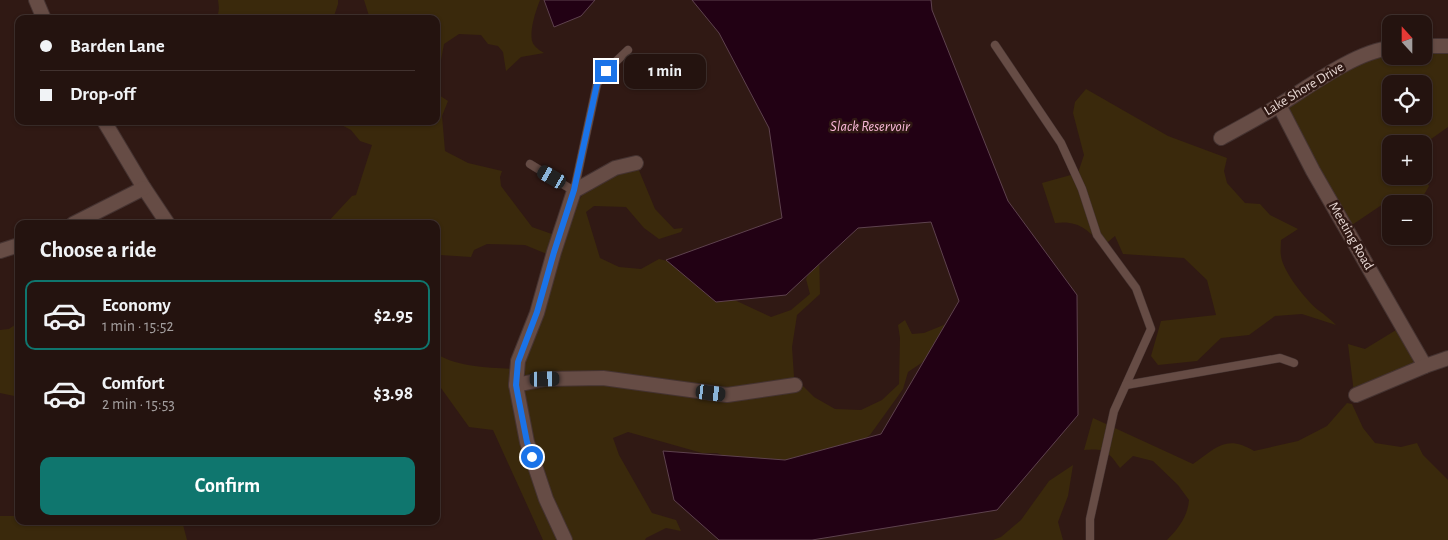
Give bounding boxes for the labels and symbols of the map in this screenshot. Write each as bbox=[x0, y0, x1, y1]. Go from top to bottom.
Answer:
north arrow bbox=[1382, 15, 1432, 65]
callout: 1 min bbox=[624, 54, 706, 88]
route end bbox=[595, 60, 617, 82]
street label: Lake Shore Drive bbox=[1262, 60, 1346, 118]
water label: Slack Reservoir bbox=[830, 119, 911, 134]
car bbox=[535, 163, 568, 191]
street label: Meeting Road bbox=[1326, 200, 1376, 272]
car bbox=[529, 371, 560, 387]
car bbox=[695, 384, 726, 402]
route start bbox=[521, 446, 543, 468]

